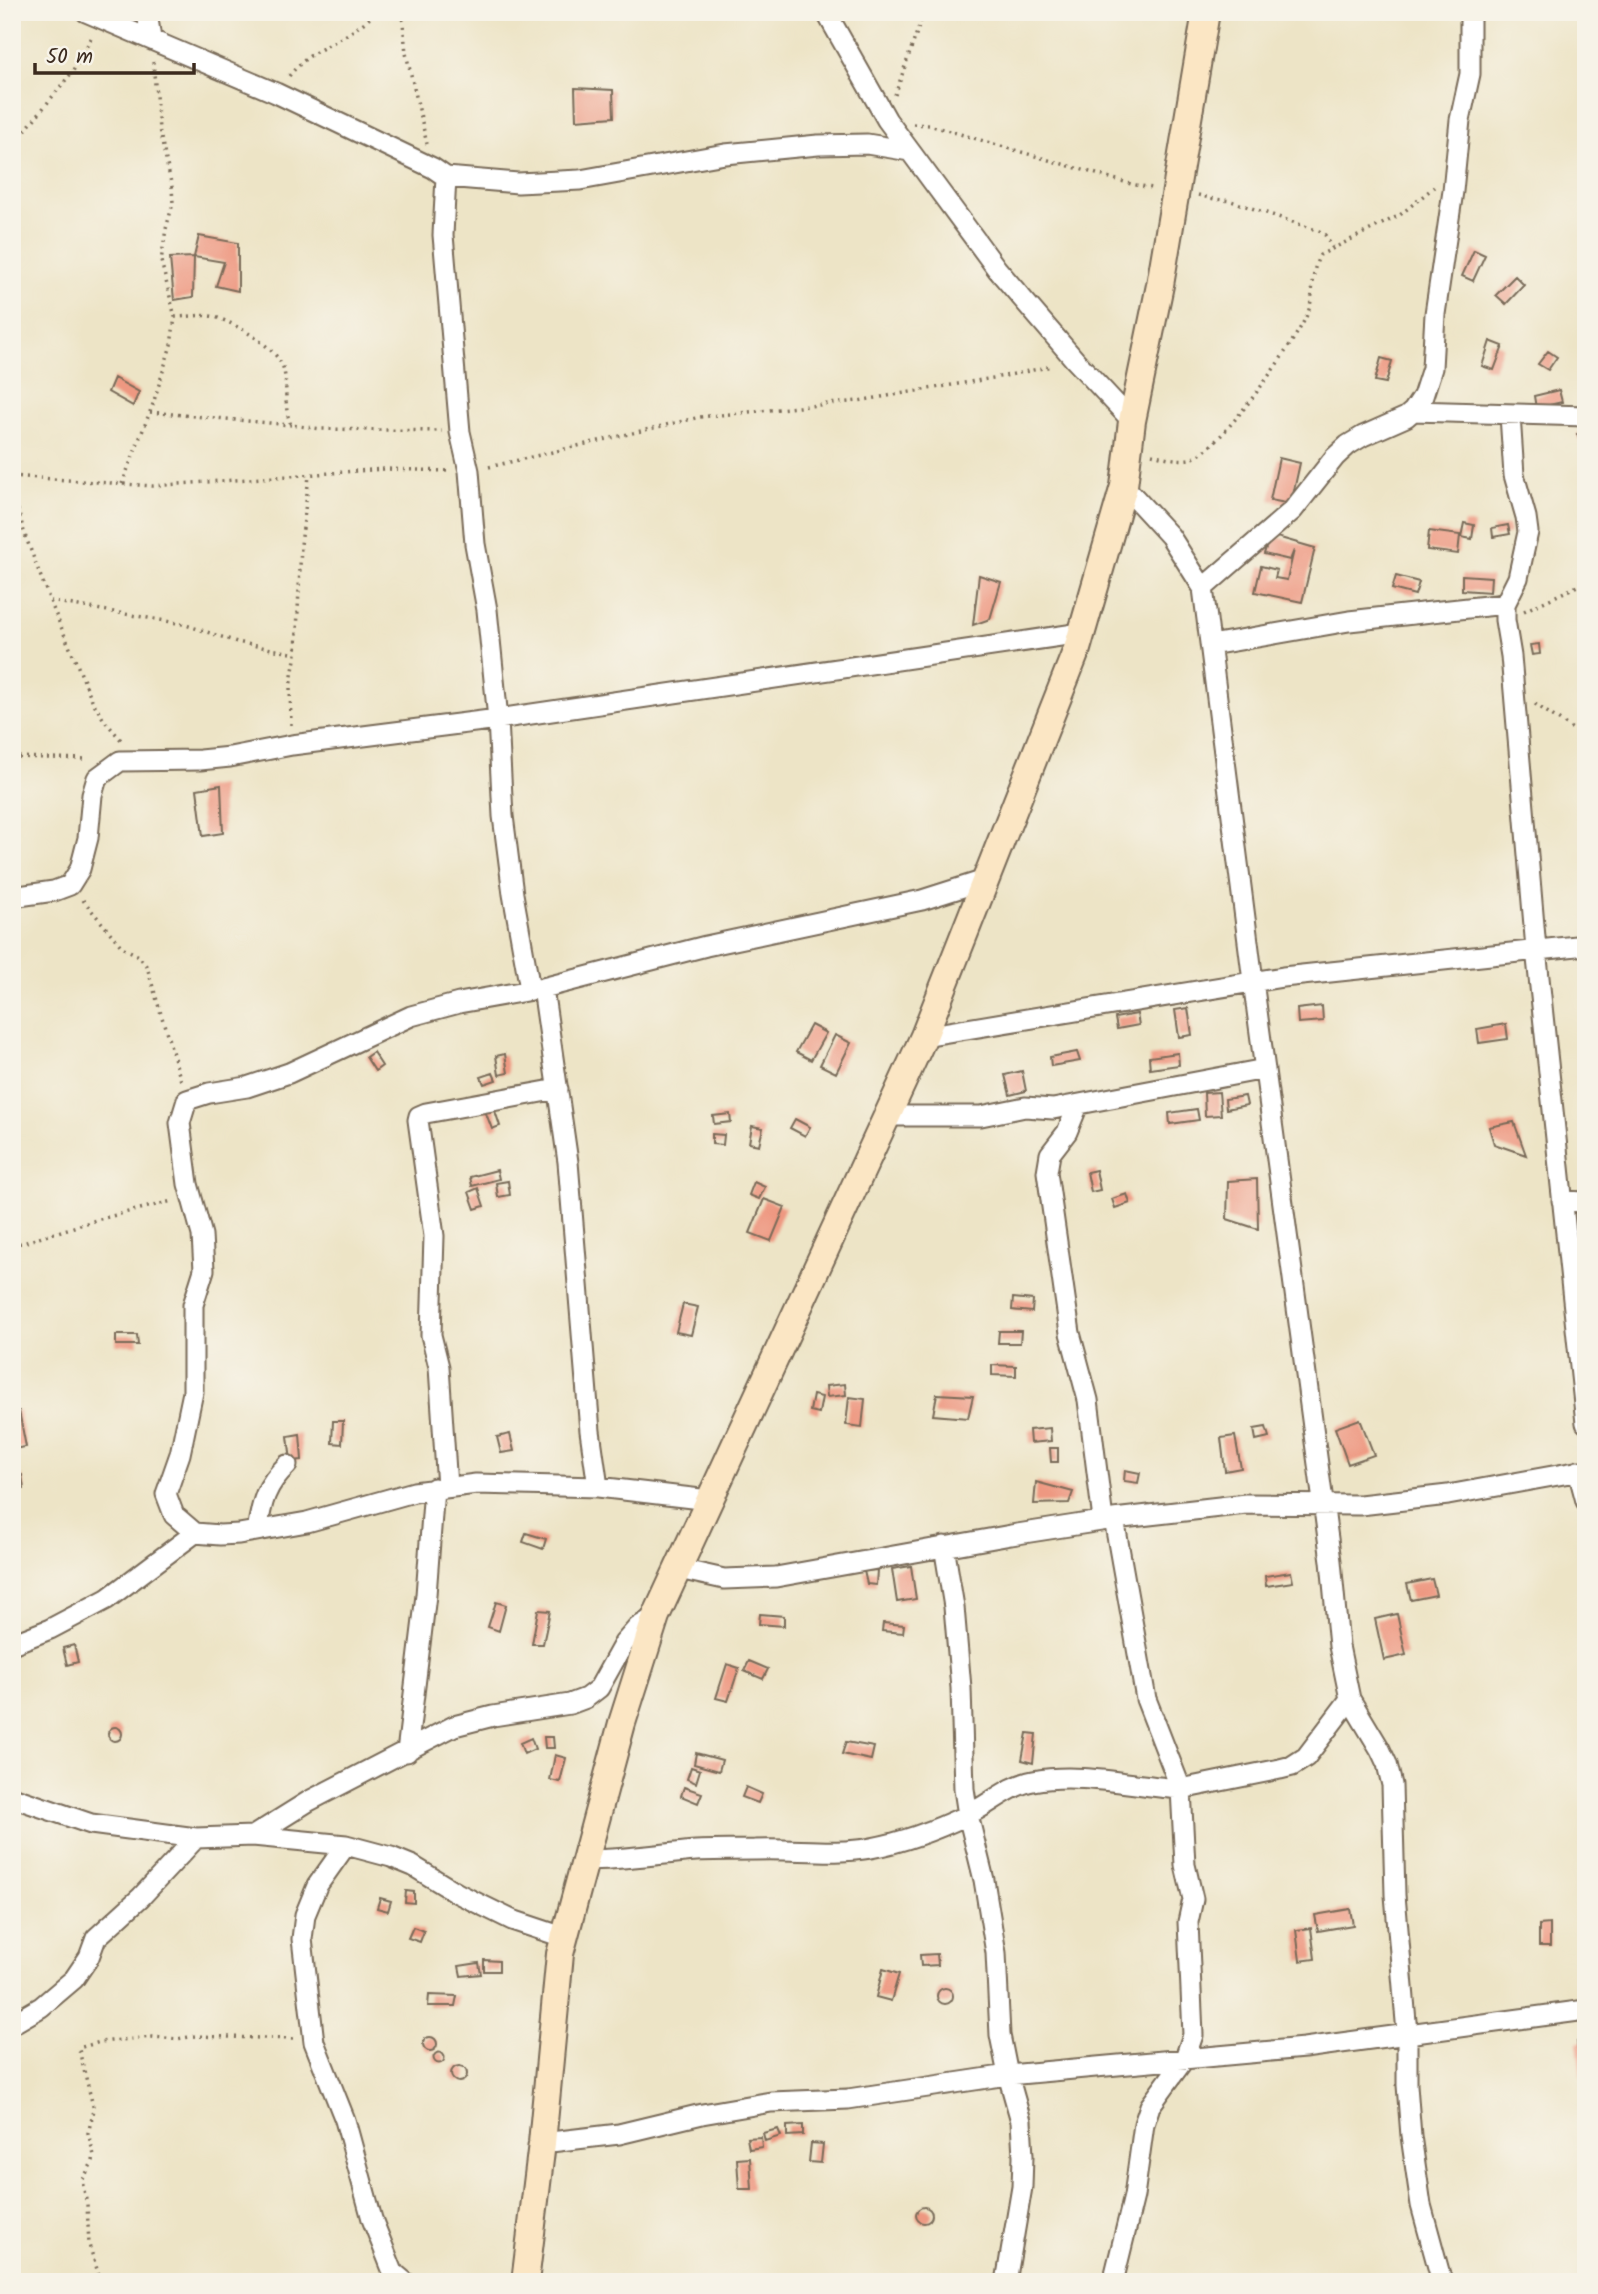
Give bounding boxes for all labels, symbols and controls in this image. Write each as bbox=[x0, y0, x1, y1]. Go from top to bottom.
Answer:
scale bar bbox=[35, 32, 194, 76]
text: 50 m bbox=[46, 41, 93, 74]

